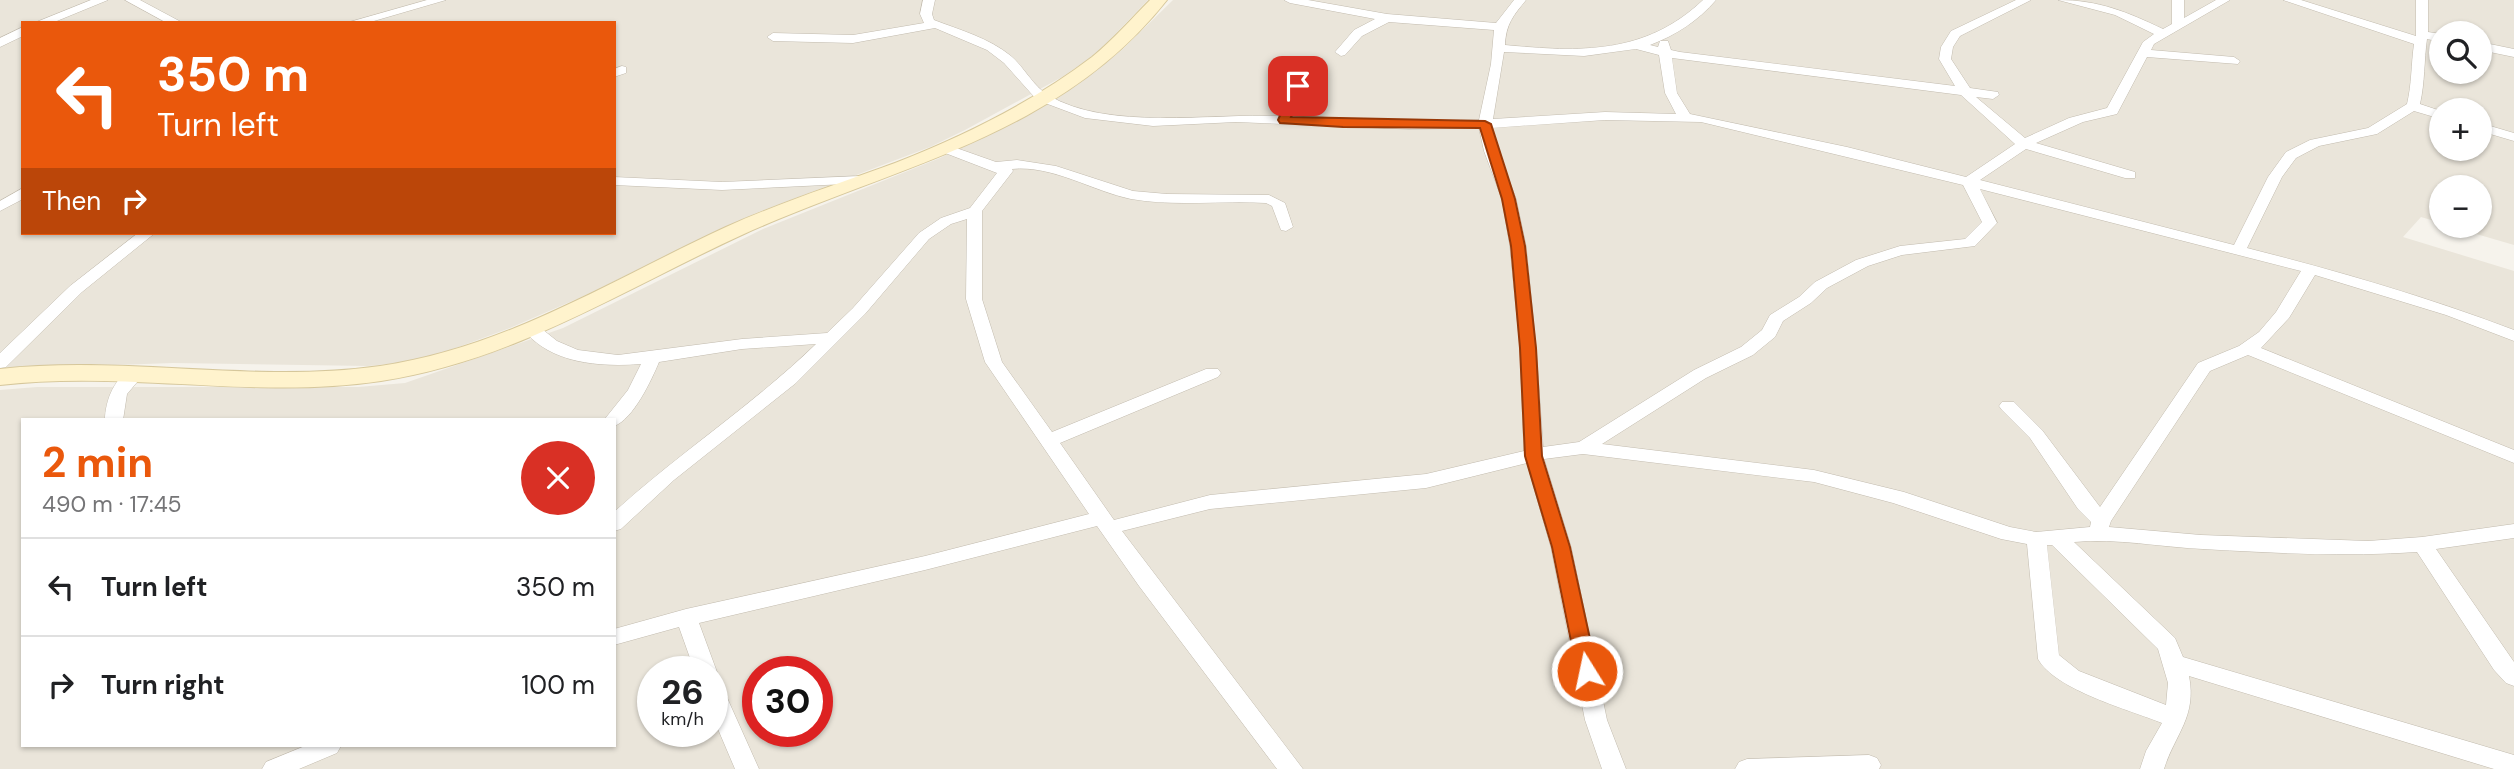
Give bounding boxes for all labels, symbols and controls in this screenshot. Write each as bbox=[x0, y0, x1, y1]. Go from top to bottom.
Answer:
map controls bbox=[2429, 21, 2492, 238]
button: search bbox=[2429, 21, 2492, 84]
text: 350 m bbox=[157, 42, 309, 106]
icon: left bbox=[42, 49, 133, 140]
pin bbox=[1268, 56, 1328, 116]
icon: arrive bbox=[1279, 67, 1317, 105]
button: + bbox=[2429, 98, 2492, 161]
text: Turn left bbox=[157, 104, 279, 146]
button: − bbox=[2429, 175, 2492, 238]
icon: right bbox=[115, 182, 153, 220]
text: Then bbox=[42, 184, 101, 218]
text: 2 min bbox=[42, 435, 153, 490]
button: close bbox=[521, 441, 595, 515]
text: 490 m · 17:45 bbox=[42, 489, 182, 519]
icon: left bbox=[42, 568, 80, 606]
text: Turn left bbox=[101, 570, 208, 604]
text: 350 m bbox=[516, 570, 595, 604]
position arrow bbox=[1550, 634, 1624, 708]
speed limit sign: 30 bbox=[742, 656, 833, 747]
icon: right bbox=[42, 666, 80, 704]
text: Turn right bbox=[101, 668, 225, 702]
text: 100 m bbox=[521, 668, 595, 702]
text: 26 bbox=[661, 669, 704, 715]
text: km/h bbox=[661, 707, 704, 731]

